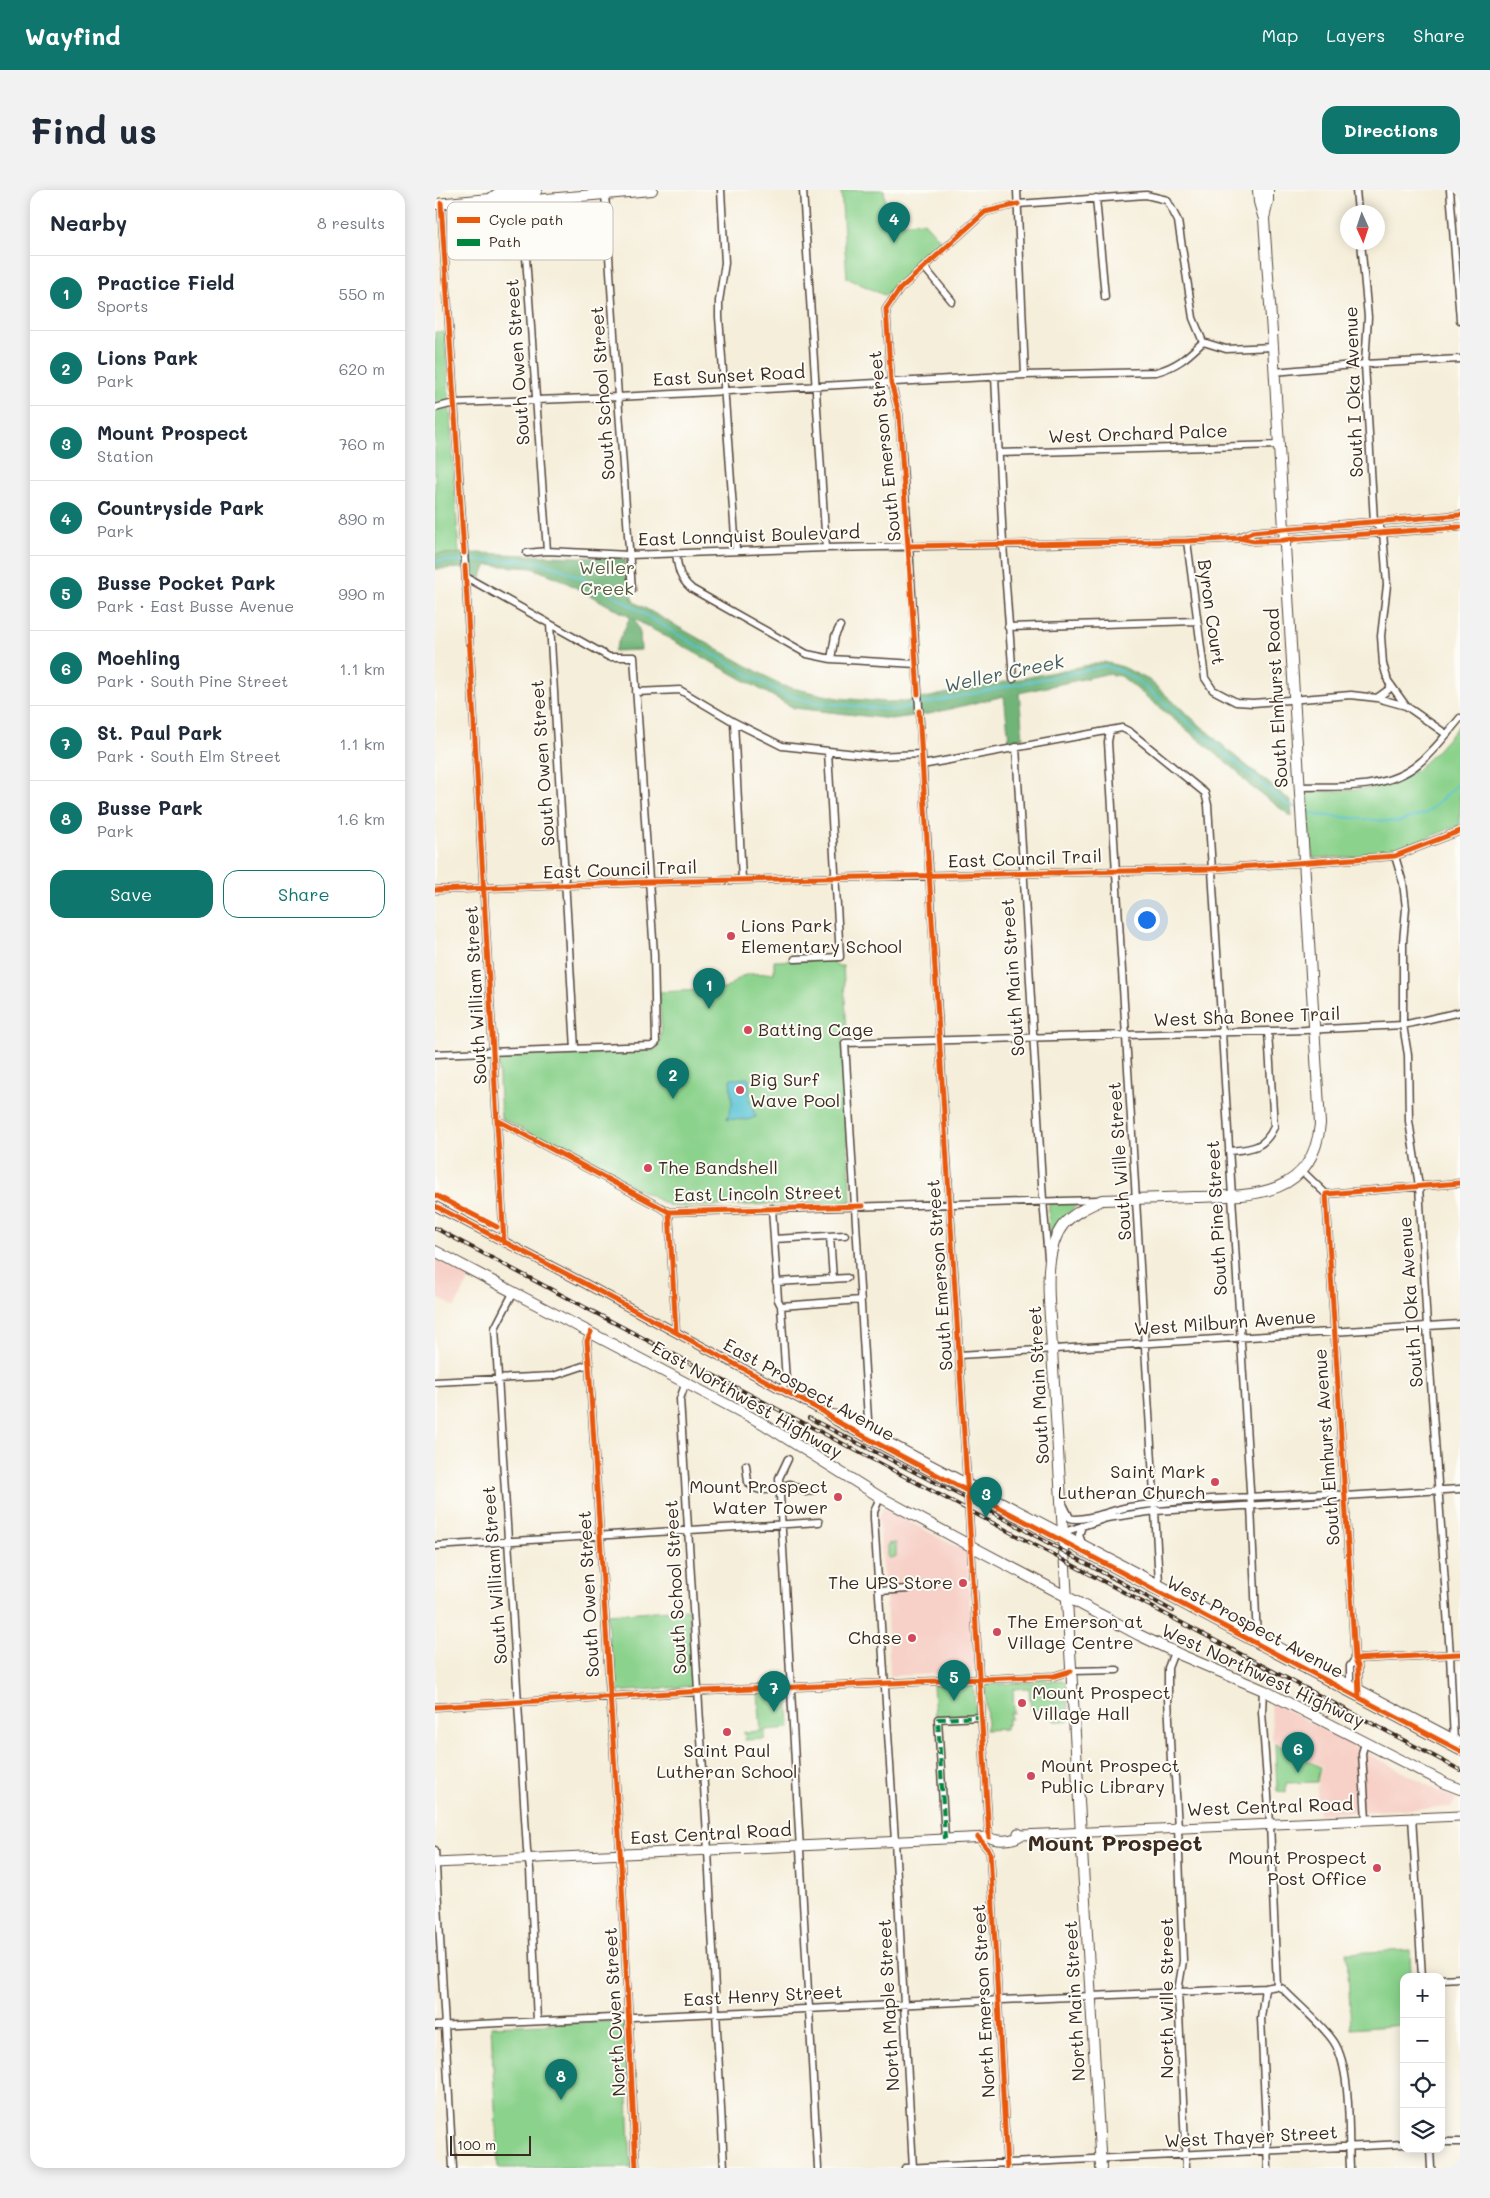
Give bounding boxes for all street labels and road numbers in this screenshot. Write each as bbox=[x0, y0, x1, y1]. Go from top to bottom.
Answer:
street label: South Owen Street bbox=[499, 278, 535, 446]
street label: South School Street bbox=[584, 305, 620, 481]
street label: South I Oka Avenue bbox=[1338, 306, 1368, 478]
street label: South Emerson Street bbox=[862, 349, 906, 543]
street label: East Sunset Road bbox=[652, 359, 806, 391]
street label: West Orchard Palce bbox=[1048, 418, 1228, 448]
street label: East Lonnquist Boulevard bbox=[638, 519, 860, 551]
street label: Byron Court bbox=[1193, 558, 1231, 666]
street label: South Elmhurst Road bbox=[1259, 608, 1293, 789]
street label: South Owen Street bbox=[524, 679, 560, 847]
street label: East Council Trail bbox=[948, 843, 1102, 873]
street label: East Council Trail bbox=[543, 854, 697, 884]
street label: South Main Street bbox=[995, 897, 1030, 1057]
street label: South William Street bbox=[458, 905, 492, 1085]
street label: West Sha Bonee Trail bbox=[1153, 1001, 1341, 1031]
street label: South Wille Street bbox=[1101, 1081, 1137, 1241]
street label: South Pine Street bbox=[1200, 1140, 1232, 1296]
street label: South Emerson Street bbox=[920, 1179, 958, 1372]
street label: East Lincoln Street bbox=[674, 1180, 842, 1206]
street label: South I Oka Avenue bbox=[1392, 1216, 1428, 1388]
street label: West Milburn Avenue bbox=[1133, 1304, 1317, 1340]
street label: South Main Street bbox=[1022, 1305, 1054, 1465]
street label: East Prospect Avenue bbox=[720, 1332, 899, 1446]
street label: East Northwest Highway bbox=[648, 1335, 847, 1464]
street label: South Elmhurst Avenue bbox=[1307, 1348, 1345, 1546]
street label: South William Street bbox=[476, 1485, 512, 1665]
street label: South School Street bbox=[658, 1499, 692, 1675]
street label: South Owen Street bbox=[572, 1510, 604, 1678]
street label: West Prospect Avenue bbox=[1163, 1569, 1348, 1683]
street label: West Northwest Highway bbox=[1158, 1617, 1369, 1733]
street label: West Central Road bbox=[1186, 1791, 1354, 1821]
street label: East Central Road bbox=[630, 1817, 792, 1849]
street label: North Emerson Street bbox=[966, 1903, 1000, 2099]
street label: North Wille Street bbox=[1154, 1917, 1178, 2079]
street label: North Maple Street bbox=[872, 1918, 904, 2092]
street label: North Main Street bbox=[1058, 1920, 1090, 2082]
street label: North Owen Street bbox=[598, 1927, 630, 2097]
street label: East Henry Street bbox=[683, 1979, 843, 2011]
street label: West Thayer Street bbox=[1164, 2119, 1338, 2153]

